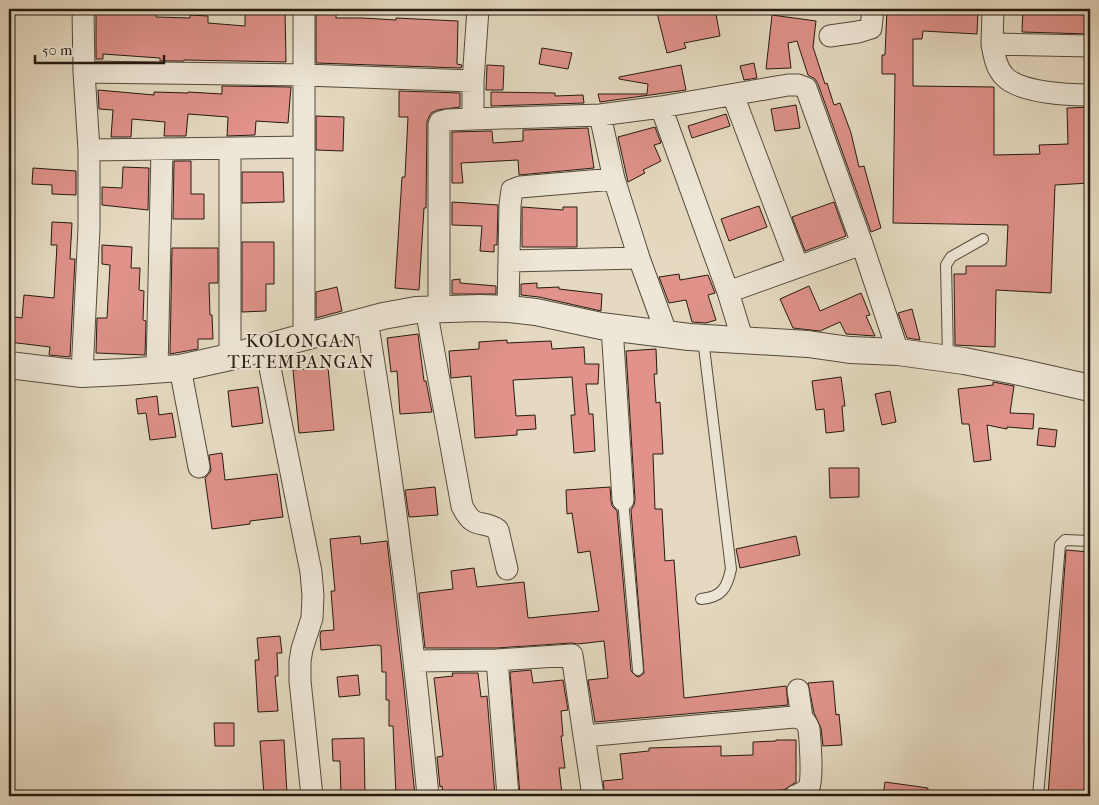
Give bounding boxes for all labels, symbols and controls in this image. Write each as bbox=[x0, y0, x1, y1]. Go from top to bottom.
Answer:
scale bar bbox=[35, 32, 164, 64]
text: 50 m bbox=[42, 41, 73, 59]
district label: KOLONGAN TETEMPANGAN bbox=[227, 331, 375, 373]

